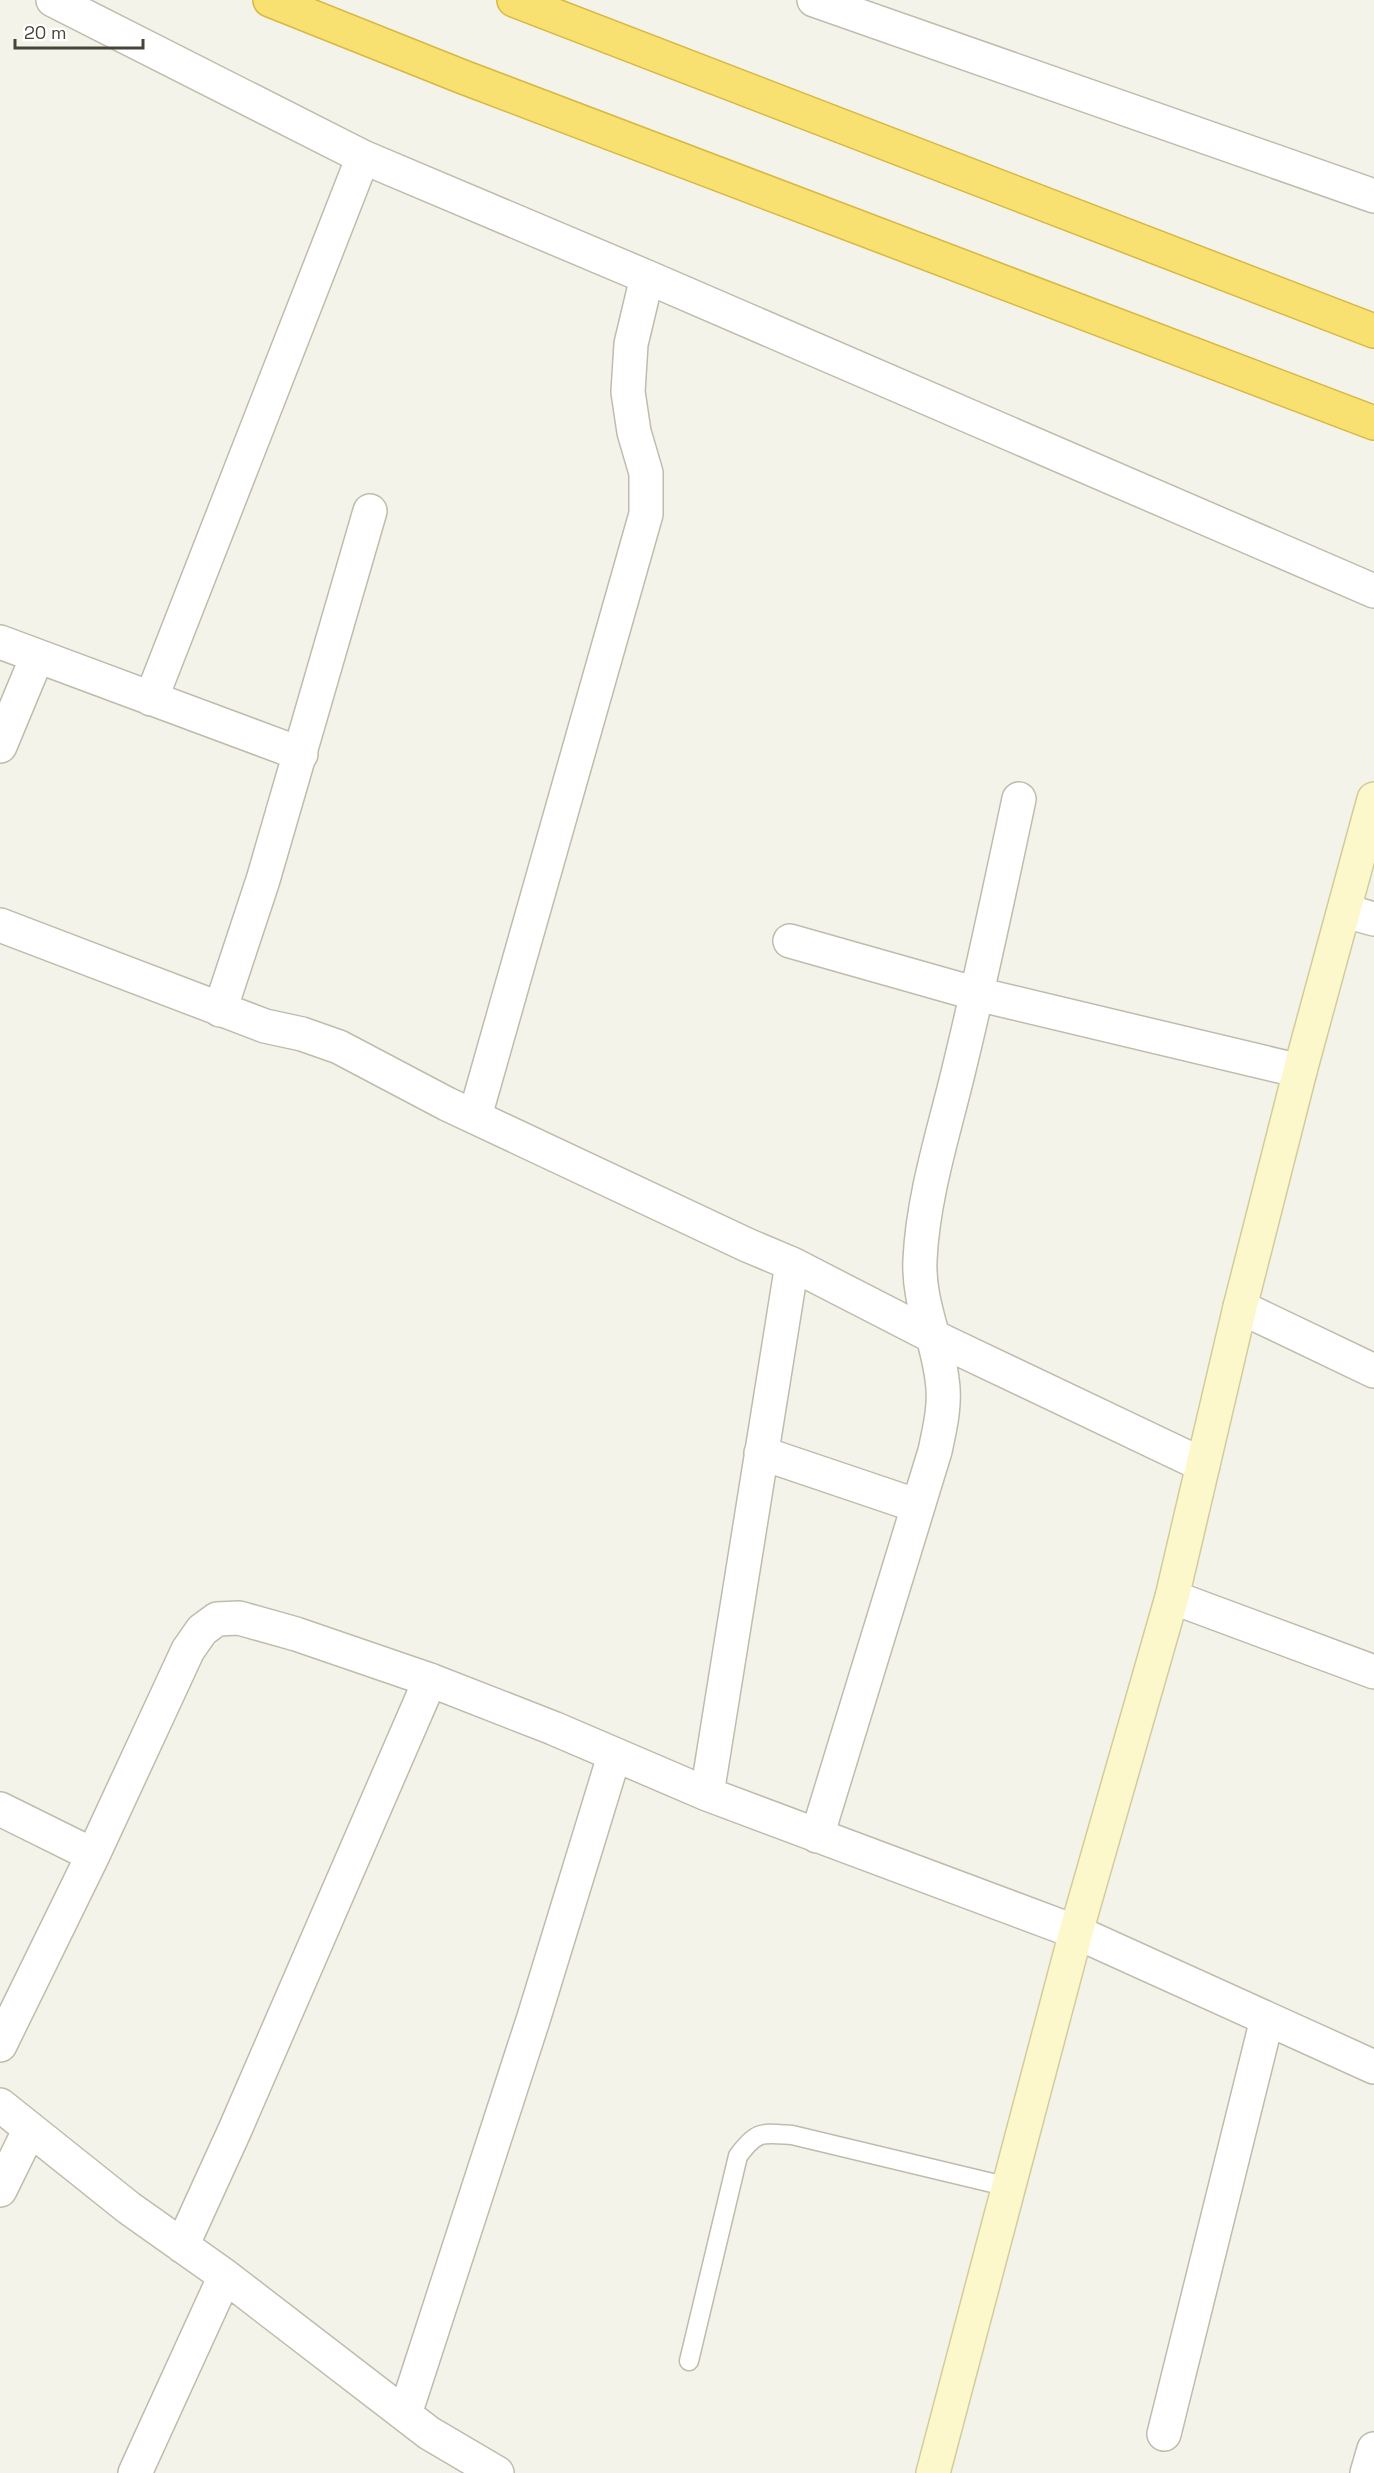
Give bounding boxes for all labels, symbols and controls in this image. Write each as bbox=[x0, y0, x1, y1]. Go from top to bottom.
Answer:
scale bar bbox=[15, 12, 142, 50]
text: 20 m bbox=[24, 21, 67, 44]

